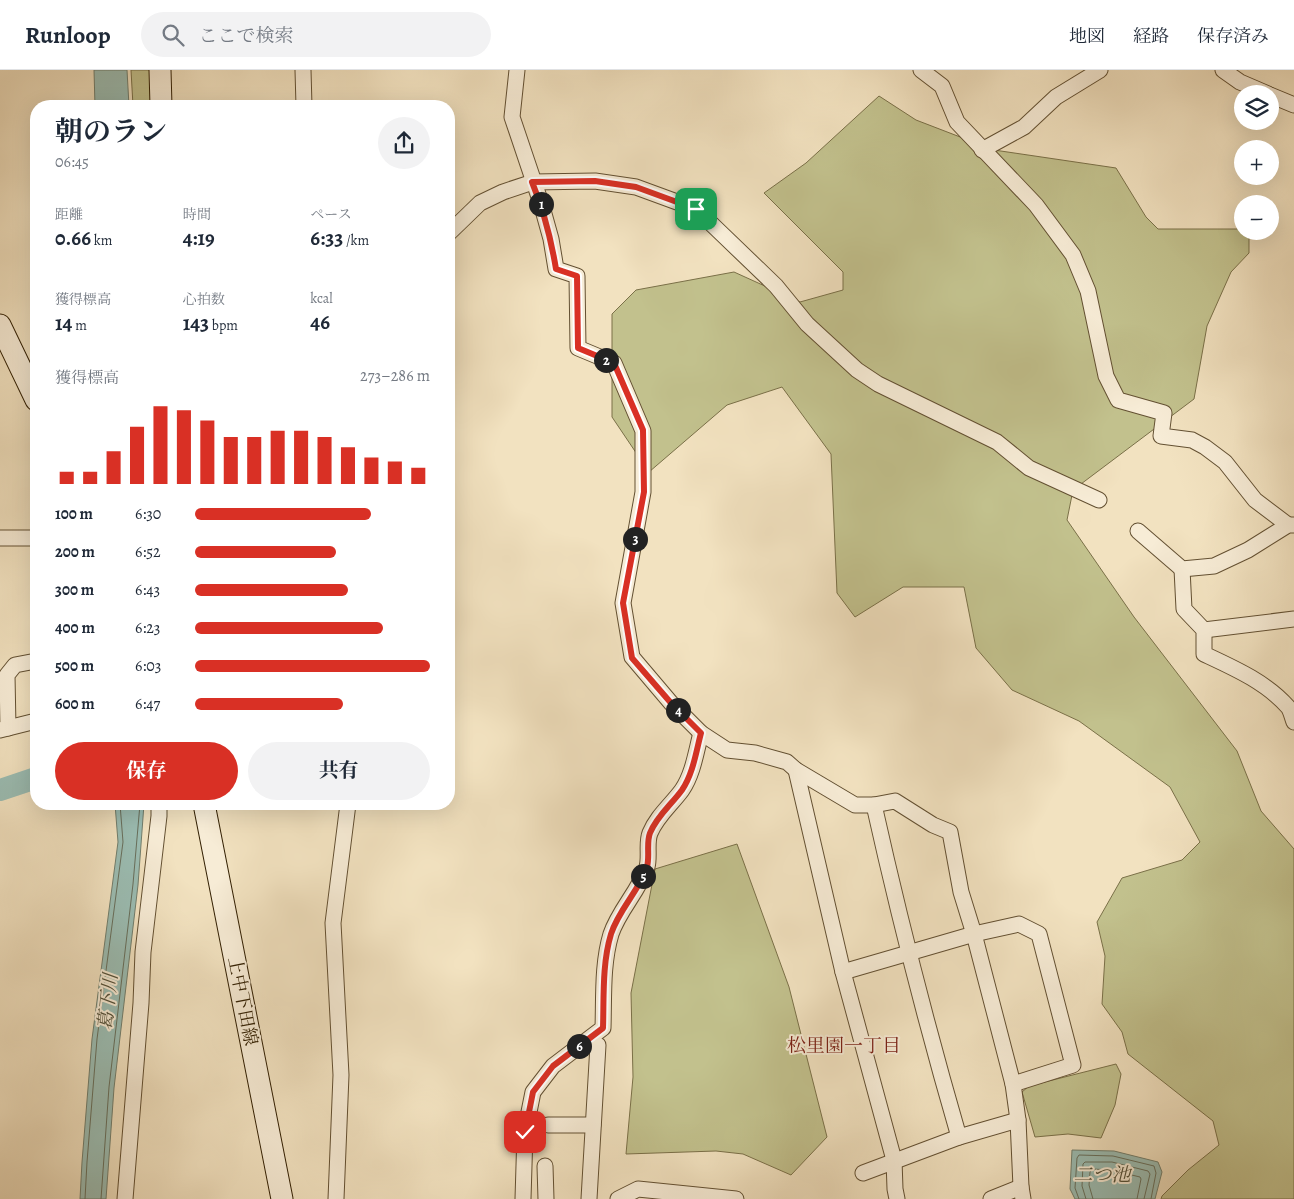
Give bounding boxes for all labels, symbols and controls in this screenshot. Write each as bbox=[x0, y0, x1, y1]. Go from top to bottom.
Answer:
search box bbox=[141, 12, 491, 57]
text: Runloop bbox=[25, 19, 111, 51]
icon: search bbox=[159, 21, 187, 49]
text: ここで検索 bbox=[199, 23, 294, 49]
text: 地図 bbox=[1069, 24, 1105, 48]
text: 経路 bbox=[1133, 24, 1169, 48]
text: 保存済み bbox=[1197, 24, 1269, 48]
map controls bbox=[1234, 85, 1279, 240]
button: layers bbox=[1234, 85, 1279, 130]
text: 朝のラン bbox=[55, 113, 167, 151]
button: share bbox=[378, 117, 430, 169]
button: + bbox=[1234, 140, 1279, 185]
text: 06:45 bbox=[55, 151, 89, 173]
pin bbox=[675, 188, 717, 230]
pin: 1 bbox=[528, 192, 554, 216]
text: 1 bbox=[539, 195, 544, 214]
icon: arrive bbox=[682, 195, 710, 223]
button: − bbox=[1234, 195, 1279, 240]
text: 距離 bbox=[55, 205, 83, 224]
text: 時間 bbox=[183, 205, 211, 224]
text: ペース bbox=[310, 205, 352, 224]
text: 0.66 bbox=[55, 224, 91, 252]
text: 4:19 bbox=[183, 224, 215, 252]
text: 6:33 bbox=[310, 224, 343, 252]
text: km bbox=[91, 231, 112, 250]
text: /km bbox=[343, 231, 369, 250]
text: kcal bbox=[310, 289, 333, 308]
text: 獲得標高 bbox=[55, 290, 111, 309]
text: 心拍数 bbox=[183, 290, 225, 309]
text: 46 bbox=[310, 308, 330, 336]
text: 14 bbox=[55, 309, 72, 337]
text: 143 bbox=[183, 309, 209, 337]
text: m bbox=[72, 316, 87, 335]
text: bpm bbox=[209, 316, 238, 335]
pin: 2 bbox=[594, 348, 618, 372]
text: 2 bbox=[603, 351, 610, 370]
text: 273–286 m bbox=[360, 365, 430, 387]
text: 獲得標高 bbox=[55, 367, 119, 389]
text: 100 m bbox=[55, 503, 93, 525]
text: 6:30 bbox=[135, 503, 161, 525]
pin: 3 bbox=[622, 526, 648, 552]
text: 3 bbox=[632, 530, 639, 549]
text: 200 m bbox=[55, 541, 95, 563]
text: 6:52 bbox=[135, 541, 161, 563]
text: 300 m bbox=[55, 579, 94, 601]
text: 6:43 bbox=[135, 579, 160, 601]
text: 400 m bbox=[55, 617, 95, 639]
text: 6:23 bbox=[135, 617, 160, 639]
text: 500 m bbox=[55, 655, 94, 677]
text: 6:03 bbox=[135, 655, 161, 677]
text: 600 m bbox=[55, 693, 95, 715]
text: 6:47 bbox=[135, 693, 160, 715]
pin: 4 bbox=[666, 698, 690, 722]
text: 4 bbox=[675, 701, 682, 720]
button: 保存 bbox=[55, 742, 238, 800]
button: 共有 bbox=[248, 742, 430, 800]
pin: 5 bbox=[630, 864, 656, 888]
text: 5 bbox=[641, 867, 646, 886]
street label: 上中下田線 bbox=[223, 955, 263, 1047]
water label: 葛下川 bbox=[92, 970, 124, 1032]
district label: 松里園一丁目 bbox=[787, 1033, 901, 1059]
pin: 6 bbox=[566, 1034, 592, 1058]
text: 6 bbox=[576, 1037, 583, 1056]
pin bbox=[504, 1111, 546, 1153]
icon: check bbox=[511, 1118, 539, 1146]
water label: 二つ池 bbox=[1073, 1162, 1132, 1188]

